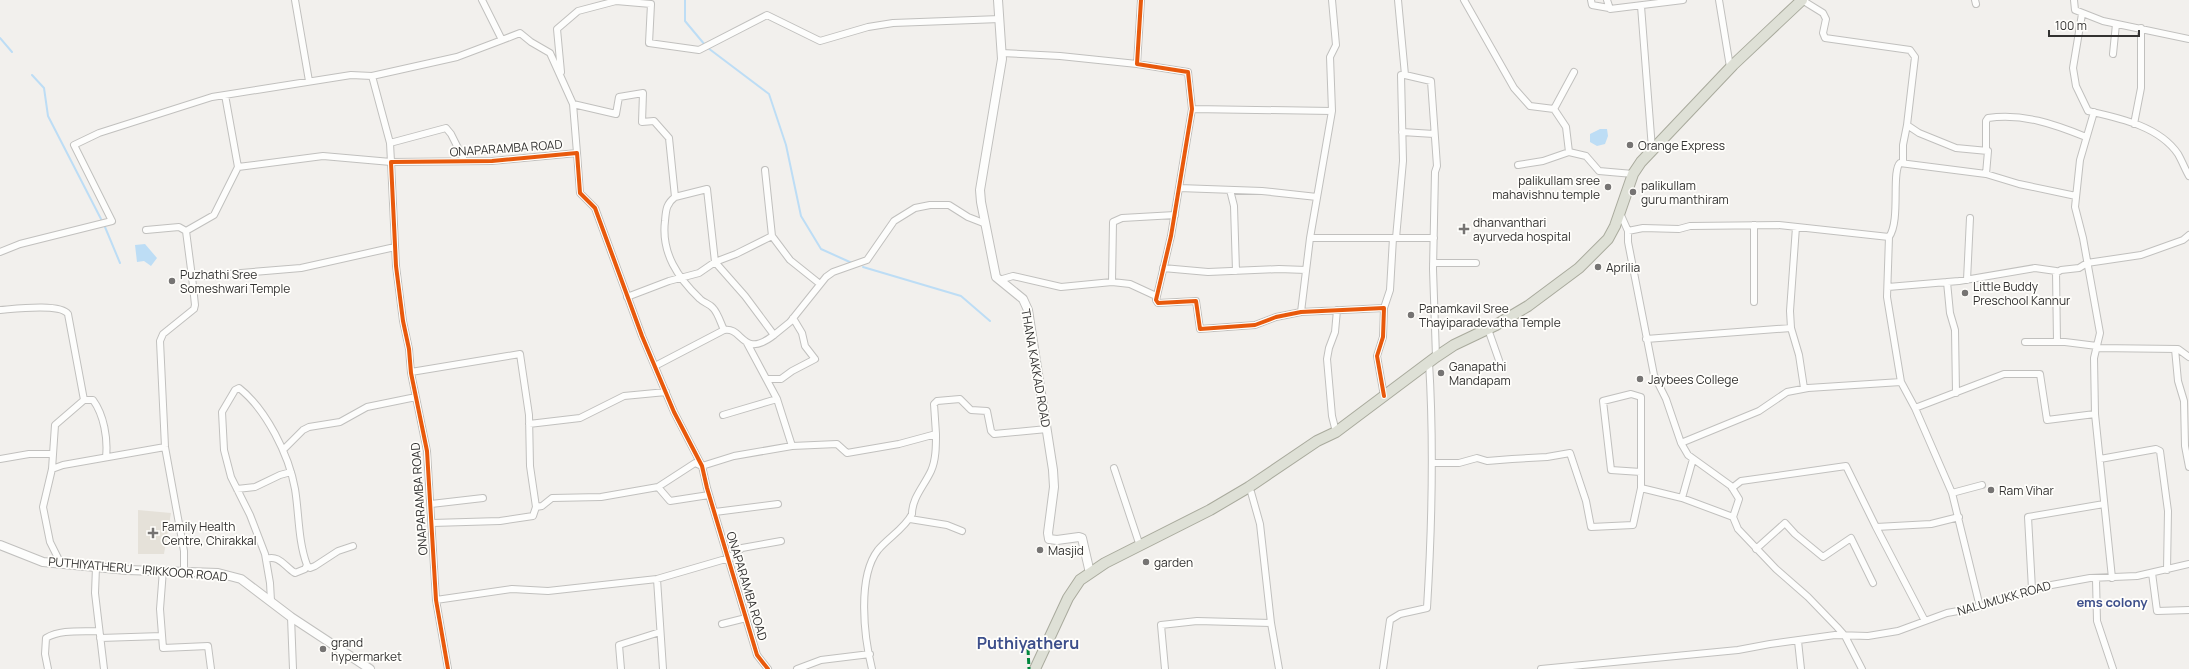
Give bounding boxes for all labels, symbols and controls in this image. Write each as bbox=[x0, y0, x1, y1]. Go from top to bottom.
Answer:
scale bar bbox=[2049, 12, 2139, 38]
text: 100 m bbox=[2055, 17, 2087, 34]
street label: ONAPARAMBA ROAD bbox=[449, 136, 563, 160]
place label: Orange Express bbox=[1638, 137, 1725, 154]
marker: Orange Express bbox=[1625, 140, 1635, 150]
place label: palikullam sree mahavishnu temple bbox=[1492, 172, 1600, 203]
place label: palikullam guru manthiram bbox=[1641, 177, 1729, 208]
marker: palikullam sree mahavishnu temple bbox=[1603, 182, 1613, 192]
marker: palikullam guru manthiram bbox=[1628, 187, 1638, 197]
place label: dhanvanthari ayurveda hospital bbox=[1473, 214, 1571, 245]
marker: dhanvanthari ayurveda hospital bbox=[1458, 223, 1470, 235]
place label: Aprilia bbox=[1606, 259, 1640, 276]
marker: Aprilia bbox=[1593, 262, 1603, 272]
place label: Puzhathi Sree Someshwari Temple bbox=[180, 266, 290, 297]
marker: Puzhathi Sree Someshwari Temple bbox=[167, 276, 177, 286]
place label: Little Buddy Preschool Kannur bbox=[1973, 278, 2071, 309]
marker: Little Buddy Preschool Kannur bbox=[1960, 288, 1970, 298]
place label: Panamkavil Sree Thayiparadevatha Temple bbox=[1419, 300, 1561, 331]
street label: THANA KAKKAD ROAD bbox=[1017, 307, 1055, 429]
marker: Panamkavil Sree Thayiparadevatha Temple bbox=[1406, 310, 1416, 320]
place label: Ganapathi Mandapam bbox=[1449, 358, 1511, 389]
marker: Ganapathi Mandapam bbox=[1436, 368, 1446, 378]
place label: Jaybees College bbox=[1648, 371, 1738, 388]
marker: Jaybees College bbox=[1635, 374, 1645, 384]
street label: ONAPARAMBA ROAD bbox=[407, 442, 431, 556]
place label: Ram Vihar bbox=[1999, 482, 2054, 499]
marker: Ram Vihar bbox=[1986, 485, 1996, 495]
place label: Family Health Centre, Chirakkal bbox=[162, 518, 257, 549]
marker: Family Health Centre, Chirakkal bbox=[147, 527, 159, 539]
street label: ONAPARAMBA ROAD bbox=[722, 529, 772, 643]
place label: Masjid bbox=[1048, 542, 1084, 559]
marker: Masjid bbox=[1035, 545, 1045, 555]
street label: PUTHIYATHERU - IRIKKOOR ROAD bbox=[48, 553, 228, 585]
place label: garden bbox=[1154, 554, 1193, 571]
marker: garden bbox=[1141, 557, 1151, 567]
street label: NALUMUKK ROAD bbox=[1955, 576, 2053, 620]
district label: ems colony bbox=[2076, 593, 2148, 611]
district label: Puthiyatheru bbox=[977, 632, 1079, 654]
place label: grand hypermarket bbox=[331, 634, 402, 665]
marker: grand hypermarket bbox=[318, 644, 328, 654]

